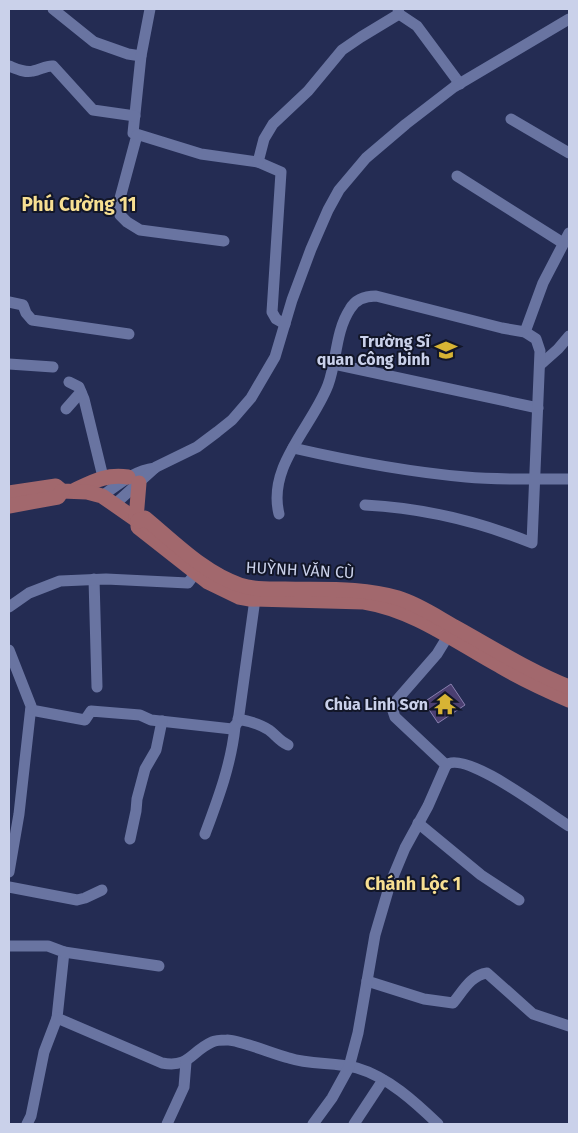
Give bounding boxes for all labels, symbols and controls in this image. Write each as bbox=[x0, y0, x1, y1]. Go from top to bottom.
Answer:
district label: Phú Cường 11 bbox=[22, 193, 136, 216]
place label: Trường Sĩ quan Công binh bbox=[317, 332, 431, 369]
school or university icon: Trường Sĩ quan Công binh bbox=[433, 337, 459, 363]
street label: HUỲNH VĂN CÙ bbox=[245, 557, 355, 582]
temple icon: Chùa Linh Sơn bbox=[432, 691, 458, 717]
place label: Chùa Linh Sơn bbox=[325, 695, 428, 714]
district label: Chánh Lộc 1 bbox=[365, 873, 461, 895]

